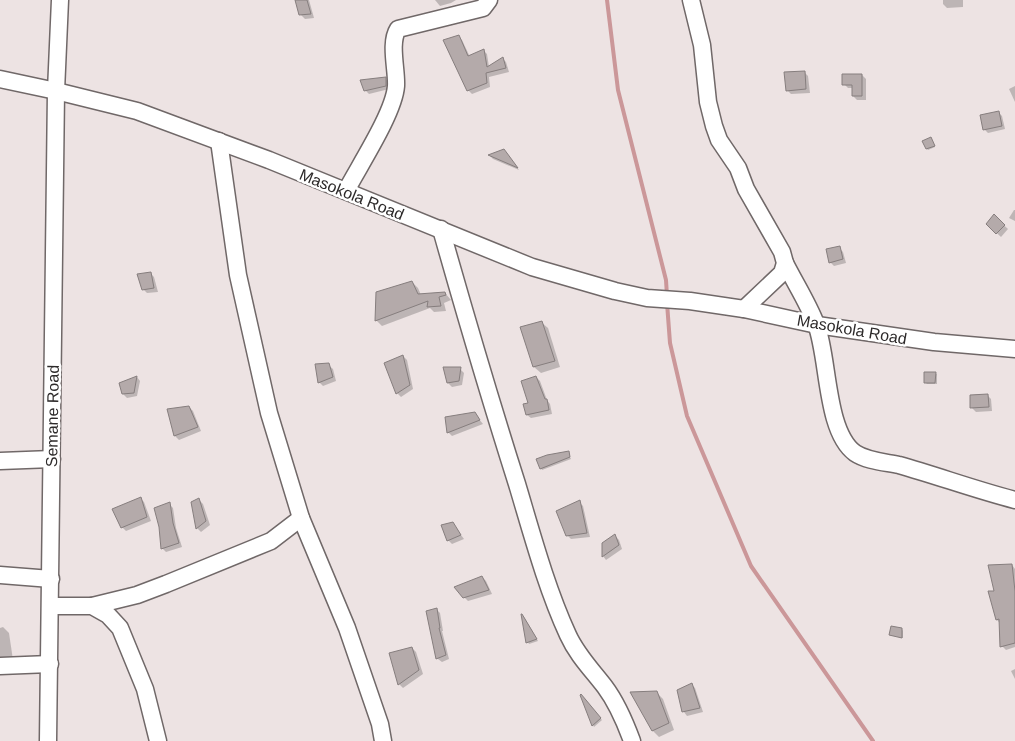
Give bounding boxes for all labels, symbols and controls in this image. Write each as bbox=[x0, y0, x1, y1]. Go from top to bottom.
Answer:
street label: Masokola Road bbox=[297, 166, 407, 223]
street label: Masokola Road bbox=[796, 311, 908, 348]
street label: Semane Road bbox=[43, 365, 62, 467]

